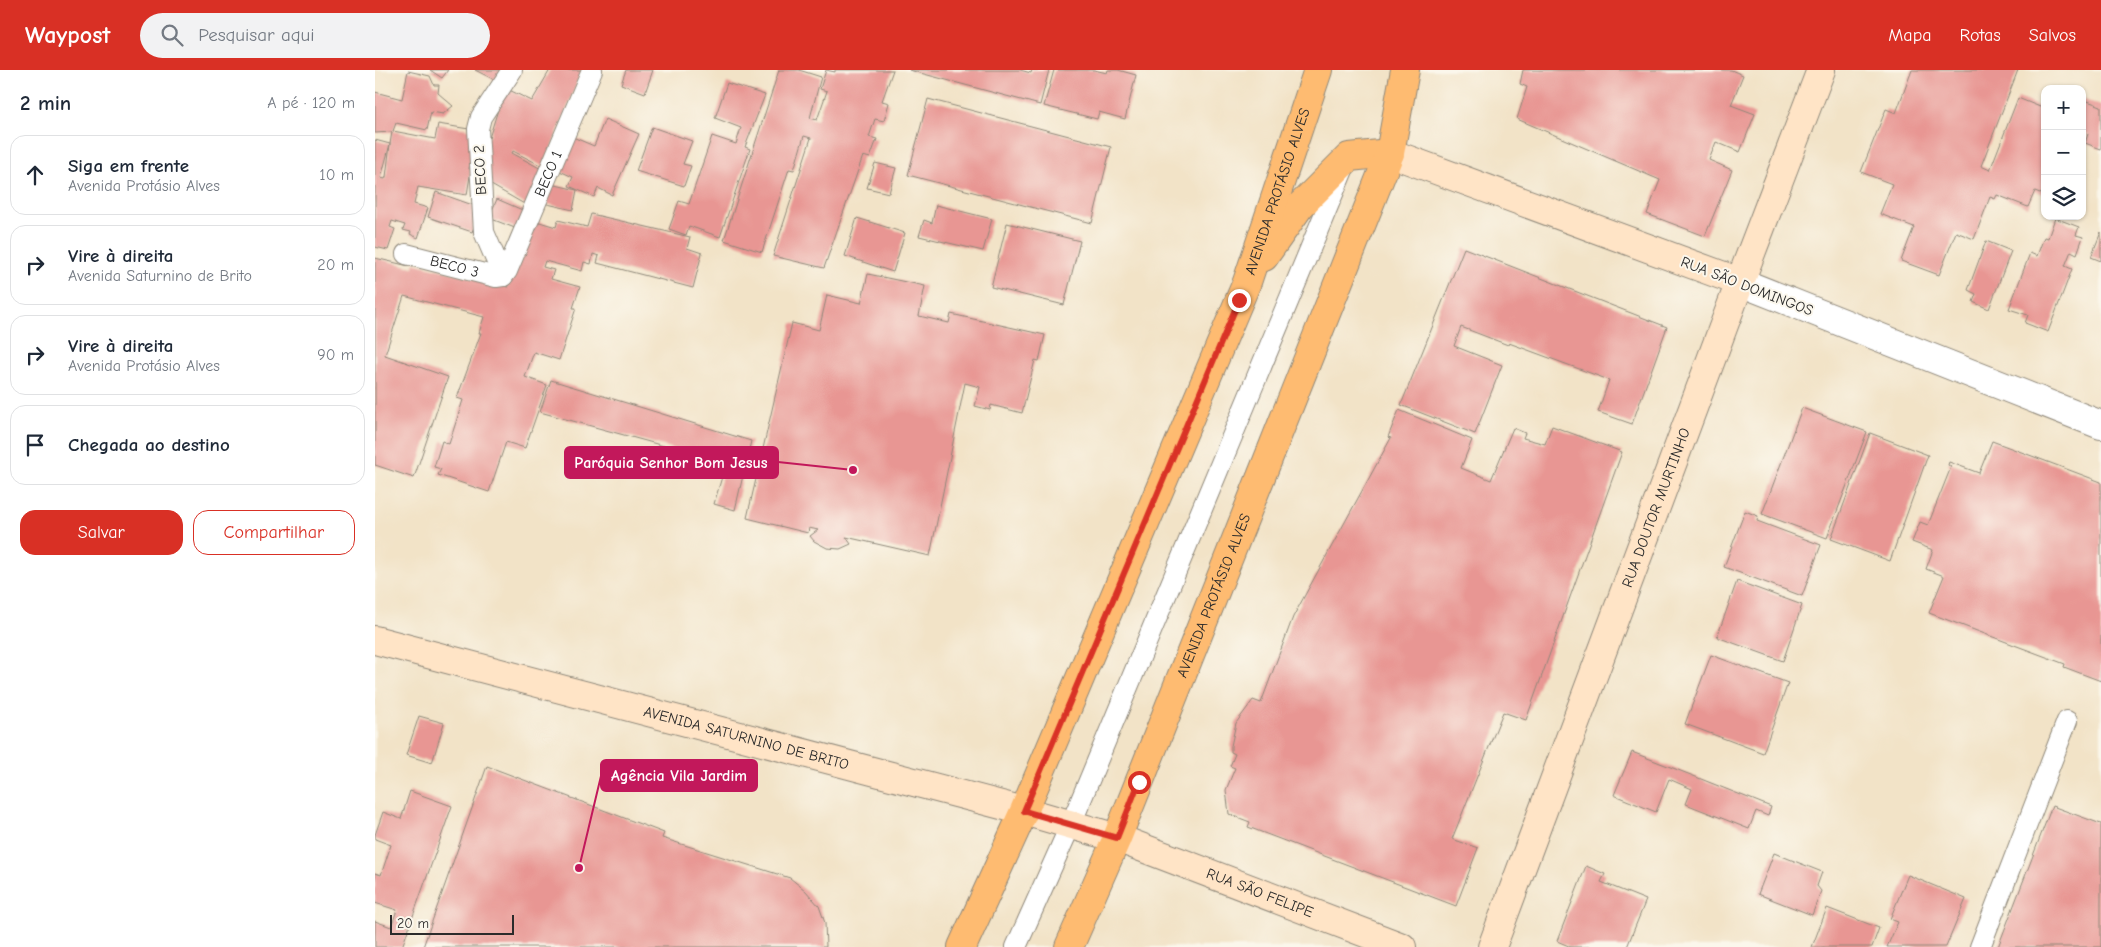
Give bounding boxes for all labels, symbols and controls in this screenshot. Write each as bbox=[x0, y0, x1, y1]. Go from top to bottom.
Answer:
search box bbox=[140, 13, 490, 58]
text: Waypost bbox=[25, 21, 110, 49]
icon: search bbox=[158, 21, 186, 49]
text: Pesquisar aqui bbox=[198, 24, 315, 46]
text: Mapa bbox=[1888, 25, 1932, 46]
text: Rotas bbox=[1960, 25, 2001, 46]
text: Salvos bbox=[2029, 25, 2076, 46]
map controls bbox=[2041, 85, 2086, 220]
button: + bbox=[2041, 85, 2086, 130]
text: 2 min bbox=[20, 91, 71, 115]
text: A pé · 120 m bbox=[267, 94, 355, 112]
street label: AVENIDA PROTÁSIO ALVES bbox=[1241, 106, 1314, 277]
button: − bbox=[2041, 130, 2086, 175]
street label: BECO 2 bbox=[470, 145, 490, 195]
street label: BECO 1 bbox=[530, 148, 566, 199]
text: Siga em frente bbox=[68, 155, 189, 177]
icon: ahead bbox=[21, 161, 49, 189]
text: 10 m bbox=[319, 166, 354, 184]
button: layers bbox=[2041, 175, 2086, 220]
text: Avenida Protásio Alves bbox=[68, 177, 220, 195]
text: Vire à direita bbox=[68, 245, 173, 267]
icon: right bbox=[21, 251, 49, 279]
street label: BECO 3 bbox=[428, 252, 481, 281]
street label: RUA SÃO DOMINGOS bbox=[1678, 252, 1816, 320]
text: 20 m bbox=[317, 256, 354, 274]
text: Avenida Saturnino de Brito bbox=[68, 267, 252, 285]
route end bbox=[1228, 289, 1251, 312]
text: Vire à direita bbox=[68, 335, 173, 357]
icon: right bbox=[21, 341, 49, 369]
text: 90 m bbox=[317, 346, 354, 364]
text: Avenida Protásio Alves bbox=[68, 357, 220, 375]
street label: RUA DOUTOR MURTINHO bbox=[1618, 425, 1694, 590]
icon: arrive bbox=[21, 431, 49, 459]
text: Chegada ao destino bbox=[68, 434, 230, 456]
callout: Paróquia Senhor Bom Jesus bbox=[565, 447, 778, 478]
text: Paróquia Senhor Bom Jesus bbox=[574, 454, 768, 472]
button: Salvar bbox=[20, 510, 183, 555]
button: Compartilhar bbox=[193, 510, 355, 555]
street label: AVENIDA PROTÁSIO ALVES bbox=[1173, 511, 1254, 680]
street label: AVENIDA SATURNINO DE BRITO bbox=[642, 702, 851, 774]
callout: Agência Vila Jardim bbox=[601, 760, 757, 791]
text: Agência Vila Jardim bbox=[611, 767, 747, 785]
route start bbox=[1128, 771, 1151, 794]
street label: RUA SÃO FELIPE bbox=[1204, 864, 1316, 921]
scale bar bbox=[390, 912, 514, 935]
text: 20 m bbox=[397, 915, 429, 932]

